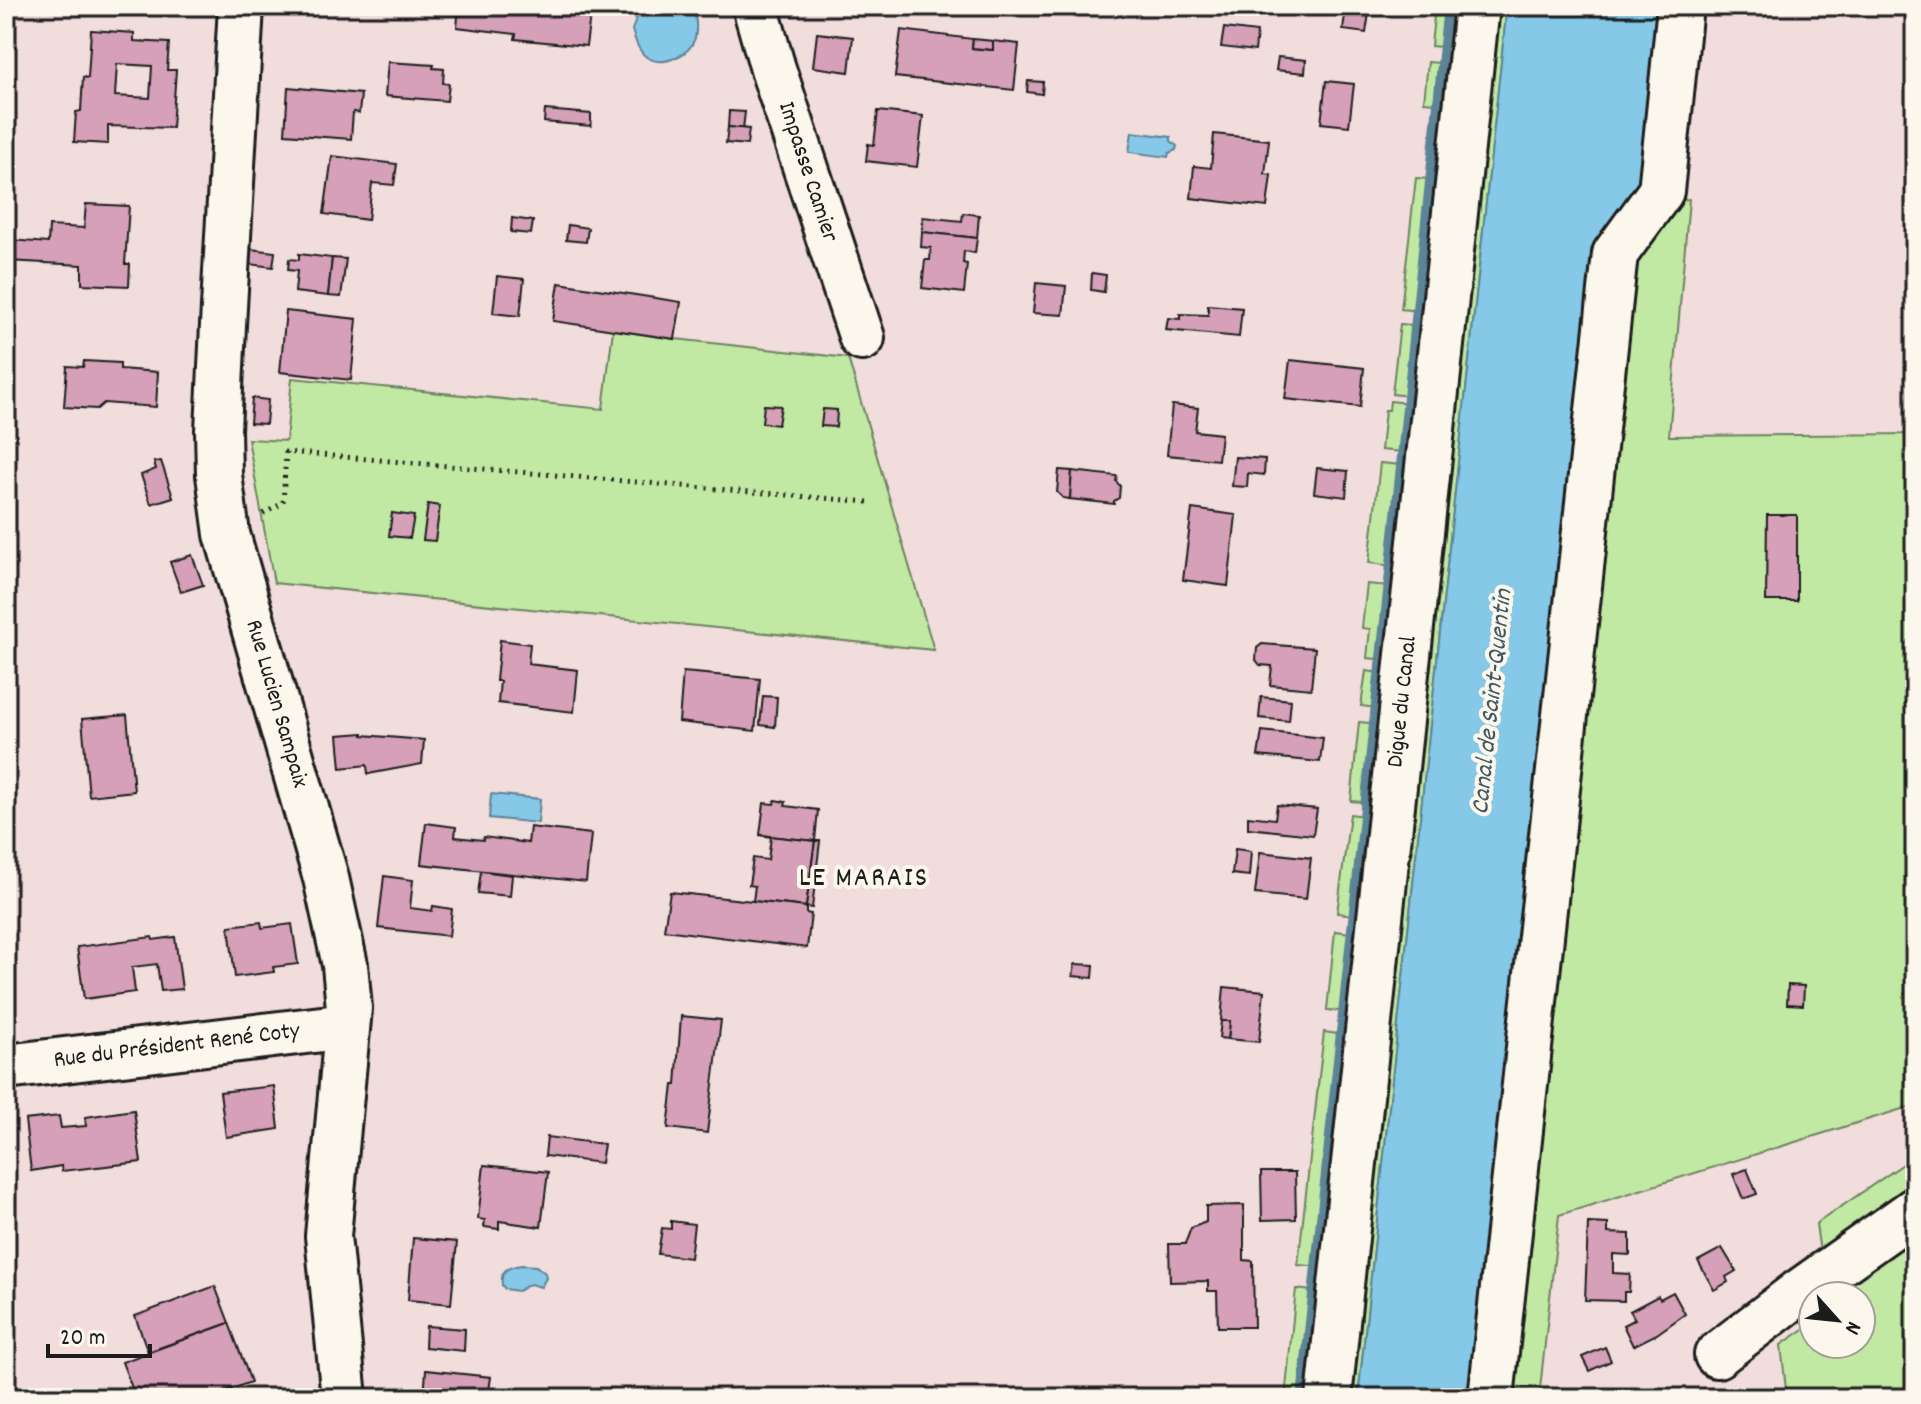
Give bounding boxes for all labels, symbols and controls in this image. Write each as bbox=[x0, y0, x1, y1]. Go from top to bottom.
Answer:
street label: Impasse Camier bbox=[768, 97, 846, 247]
water label: Canal de Saint-Quentin bbox=[1463, 587, 1523, 816]
street label: Rue Lucien Sampaix bbox=[236, 616, 316, 792]
street label: Digue du Canal bbox=[1379, 634, 1427, 769]
district label: LE MARAIS bbox=[799, 860, 929, 900]
street label: Rue du Président René Coty bbox=[52, 1015, 303, 1078]
north arrow bbox=[1797, 1280, 1877, 1360]
scale bar bbox=[48, 1308, 150, 1358]
text: N bbox=[1835, 1316, 1868, 1339]
text: 20 m bbox=[60, 1322, 106, 1356]

